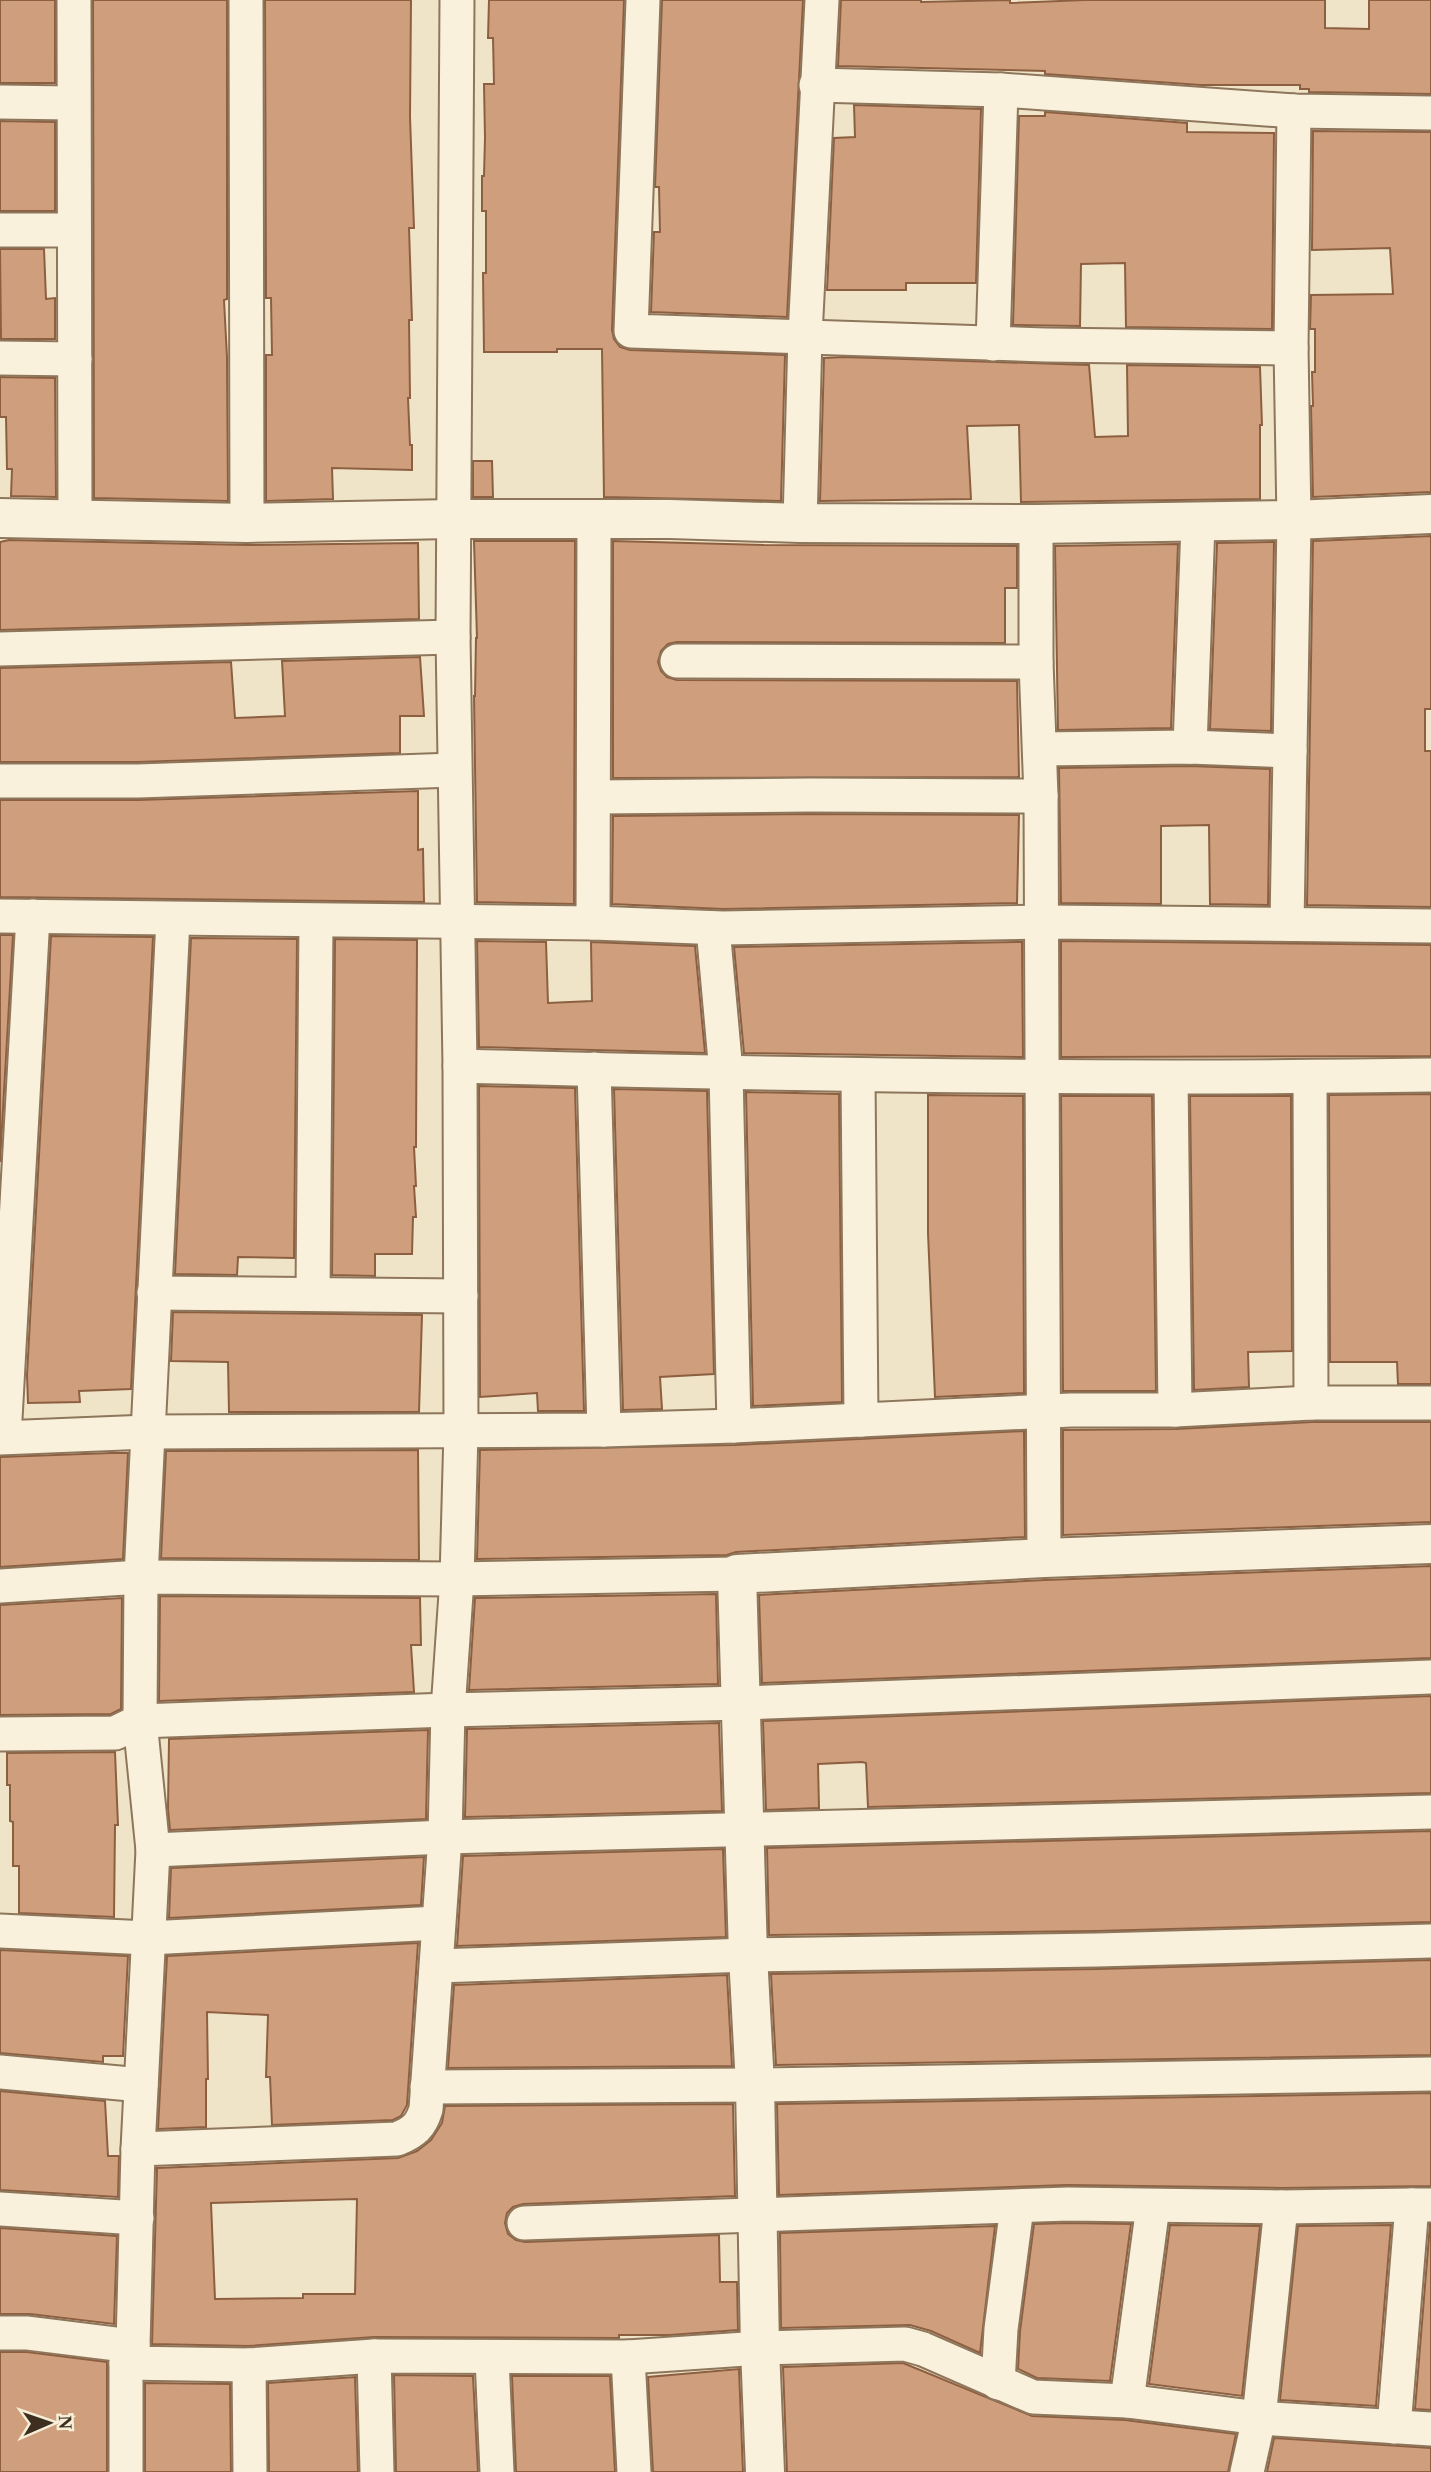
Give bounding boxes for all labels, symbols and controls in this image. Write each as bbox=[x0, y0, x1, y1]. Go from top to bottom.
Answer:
north arrow bbox=[14, 2388, 84, 2458]
text: N bbox=[55, 2415, 76, 2430]

